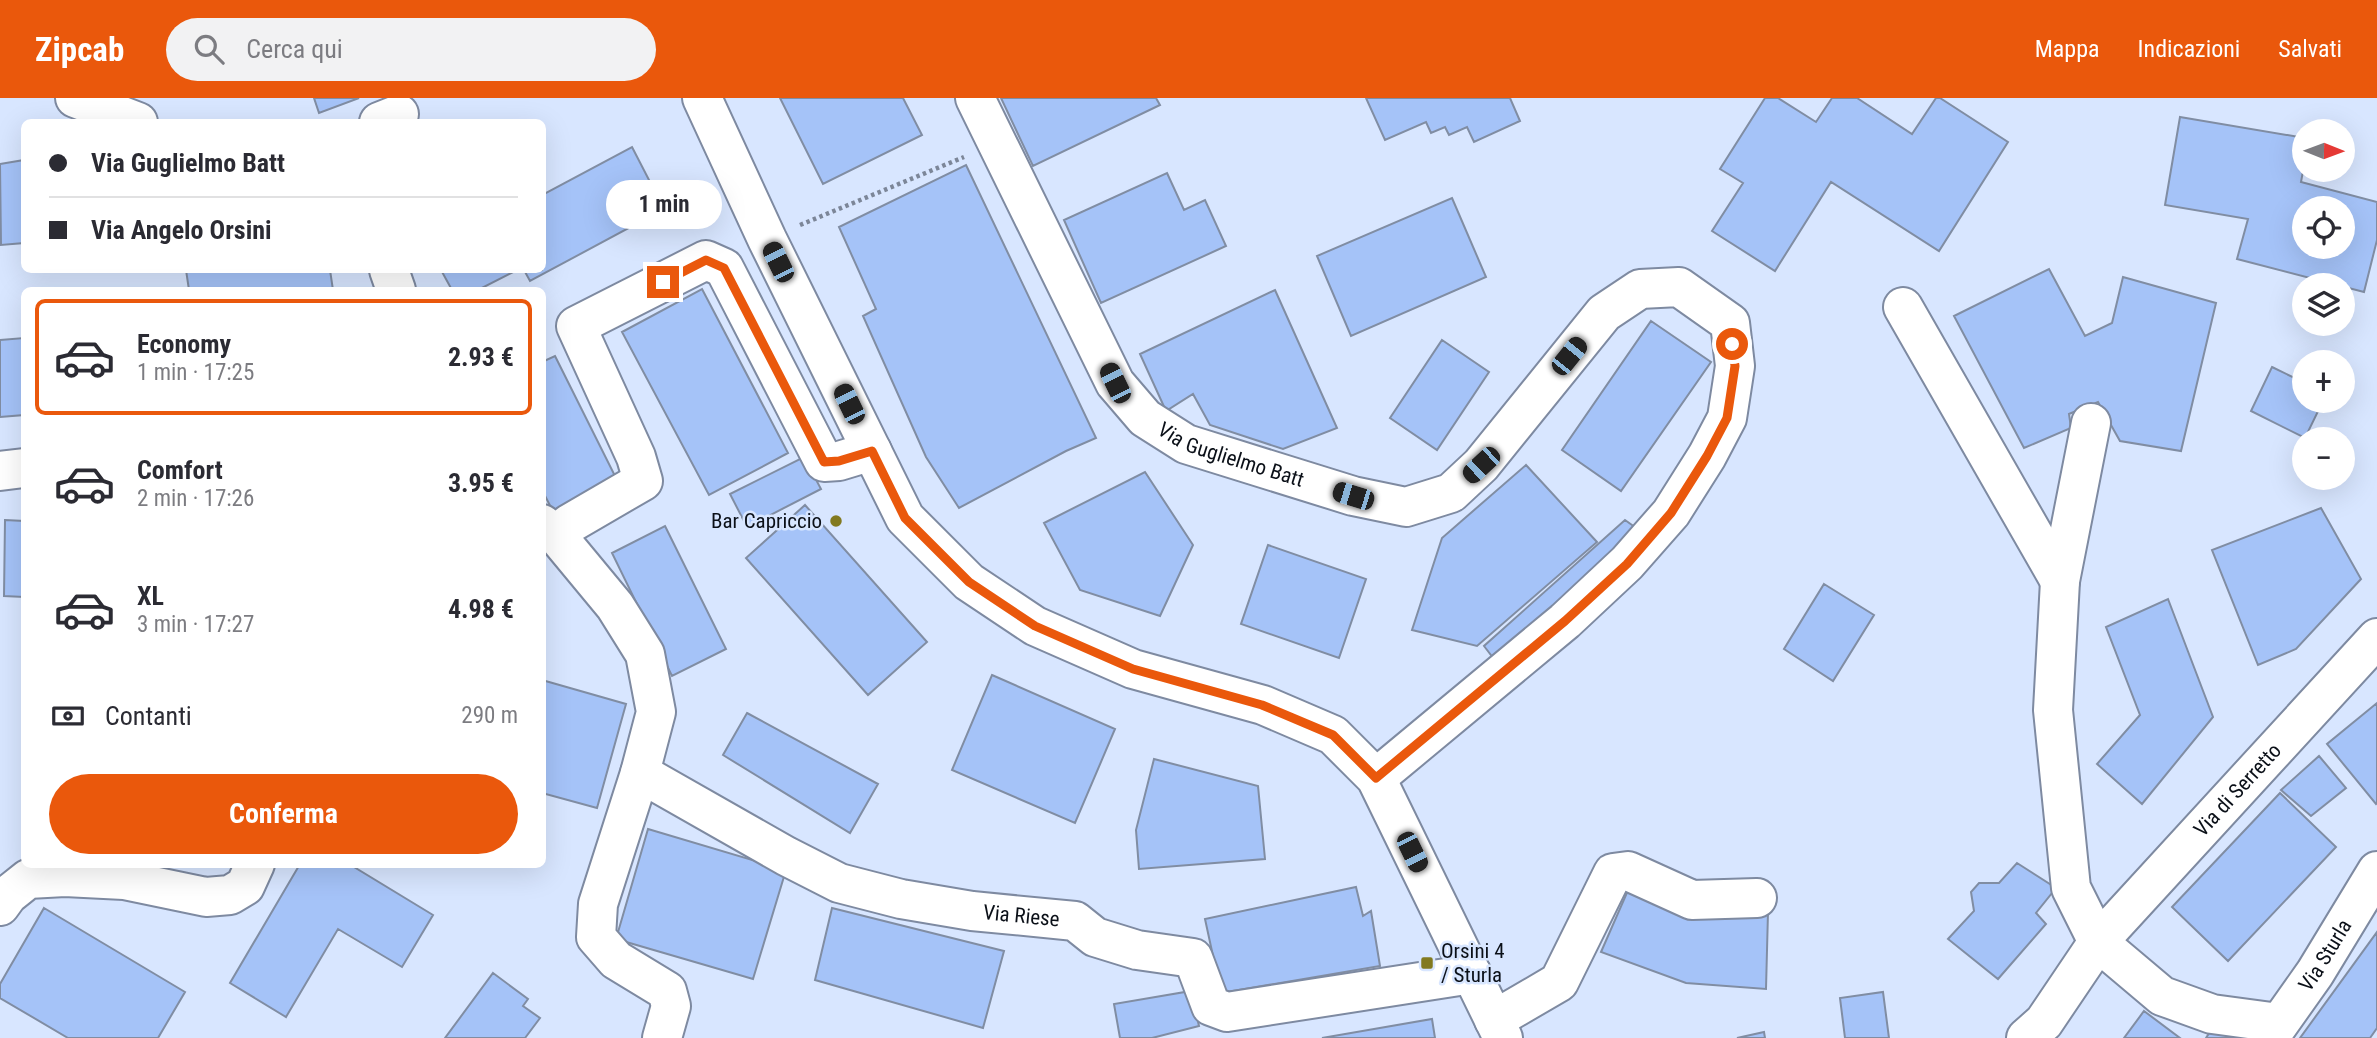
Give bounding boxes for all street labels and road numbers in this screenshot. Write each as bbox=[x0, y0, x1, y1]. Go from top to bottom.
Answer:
street label: Via Guglielmo Batt bbox=[1153, 417, 1307, 492]
street label: Via di Serretto bbox=[2189, 739, 2286, 841]
street label: Via Riese bbox=[982, 900, 1061, 931]
street label: Via Sturla bbox=[2294, 915, 2357, 996]

